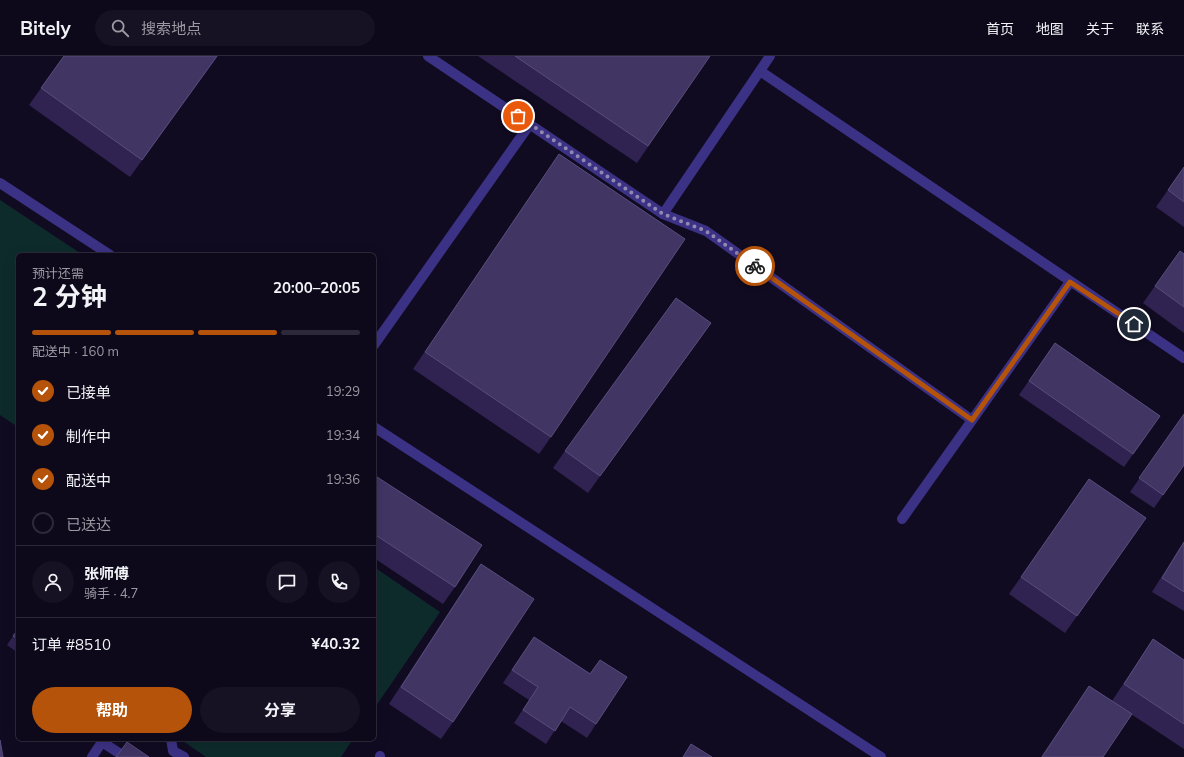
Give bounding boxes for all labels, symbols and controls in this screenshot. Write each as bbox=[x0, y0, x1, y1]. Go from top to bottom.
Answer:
search box bbox=[95, 10, 375, 46]
text: Bitely bbox=[20, 16, 71, 40]
icon: search bbox=[109, 17, 131, 39]
text: 搜索地点 bbox=[141, 19, 201, 38]
text: 首页 bbox=[986, 20, 1014, 38]
text: 地图 bbox=[1036, 20, 1064, 38]
text: 关于 bbox=[1086, 20, 1114, 38]
text: 联系 bbox=[1136, 20, 1164, 38]
pin bbox=[501, 99, 535, 133]
icon: bag bbox=[507, 105, 529, 127]
courier bbox=[735, 246, 775, 286]
icon: bike bbox=[744, 255, 766, 277]
text: 预计还需 bbox=[32, 265, 84, 281]
text: 20:00–20:05 bbox=[273, 278, 360, 297]
text: 2 分钟 bbox=[32, 280, 107, 313]
pin bbox=[1117, 307, 1151, 341]
icon: home bbox=[1123, 313, 1145, 335]
text: 配送中 · 160 m bbox=[32, 343, 119, 359]
icon: check bbox=[32, 380, 54, 402]
text: 已接单 bbox=[66, 383, 111, 402]
text: 19:29 bbox=[326, 383, 360, 399]
icon: check bbox=[32, 424, 54, 446]
text: 制作中 bbox=[66, 427, 111, 446]
text: 19:34 bbox=[326, 427, 360, 443]
icon: check bbox=[32, 468, 54, 490]
text: 配送中 bbox=[66, 471, 111, 490]
text: 19:36 bbox=[326, 471, 360, 487]
text: 已送达 bbox=[66, 515, 111, 534]
button: person bbox=[32, 561, 74, 603]
button: chat bbox=[266, 561, 308, 603]
button: phone bbox=[318, 561, 360, 603]
text: 张师傅 bbox=[84, 564, 129, 583]
text: 骑手 · 4.7 bbox=[84, 585, 138, 601]
text: ¥40.32 bbox=[311, 634, 360, 653]
text: 订单 #8510 bbox=[32, 635, 111, 654]
button: 帮助 bbox=[32, 687, 192, 733]
button: 分享 bbox=[200, 687, 360, 733]

